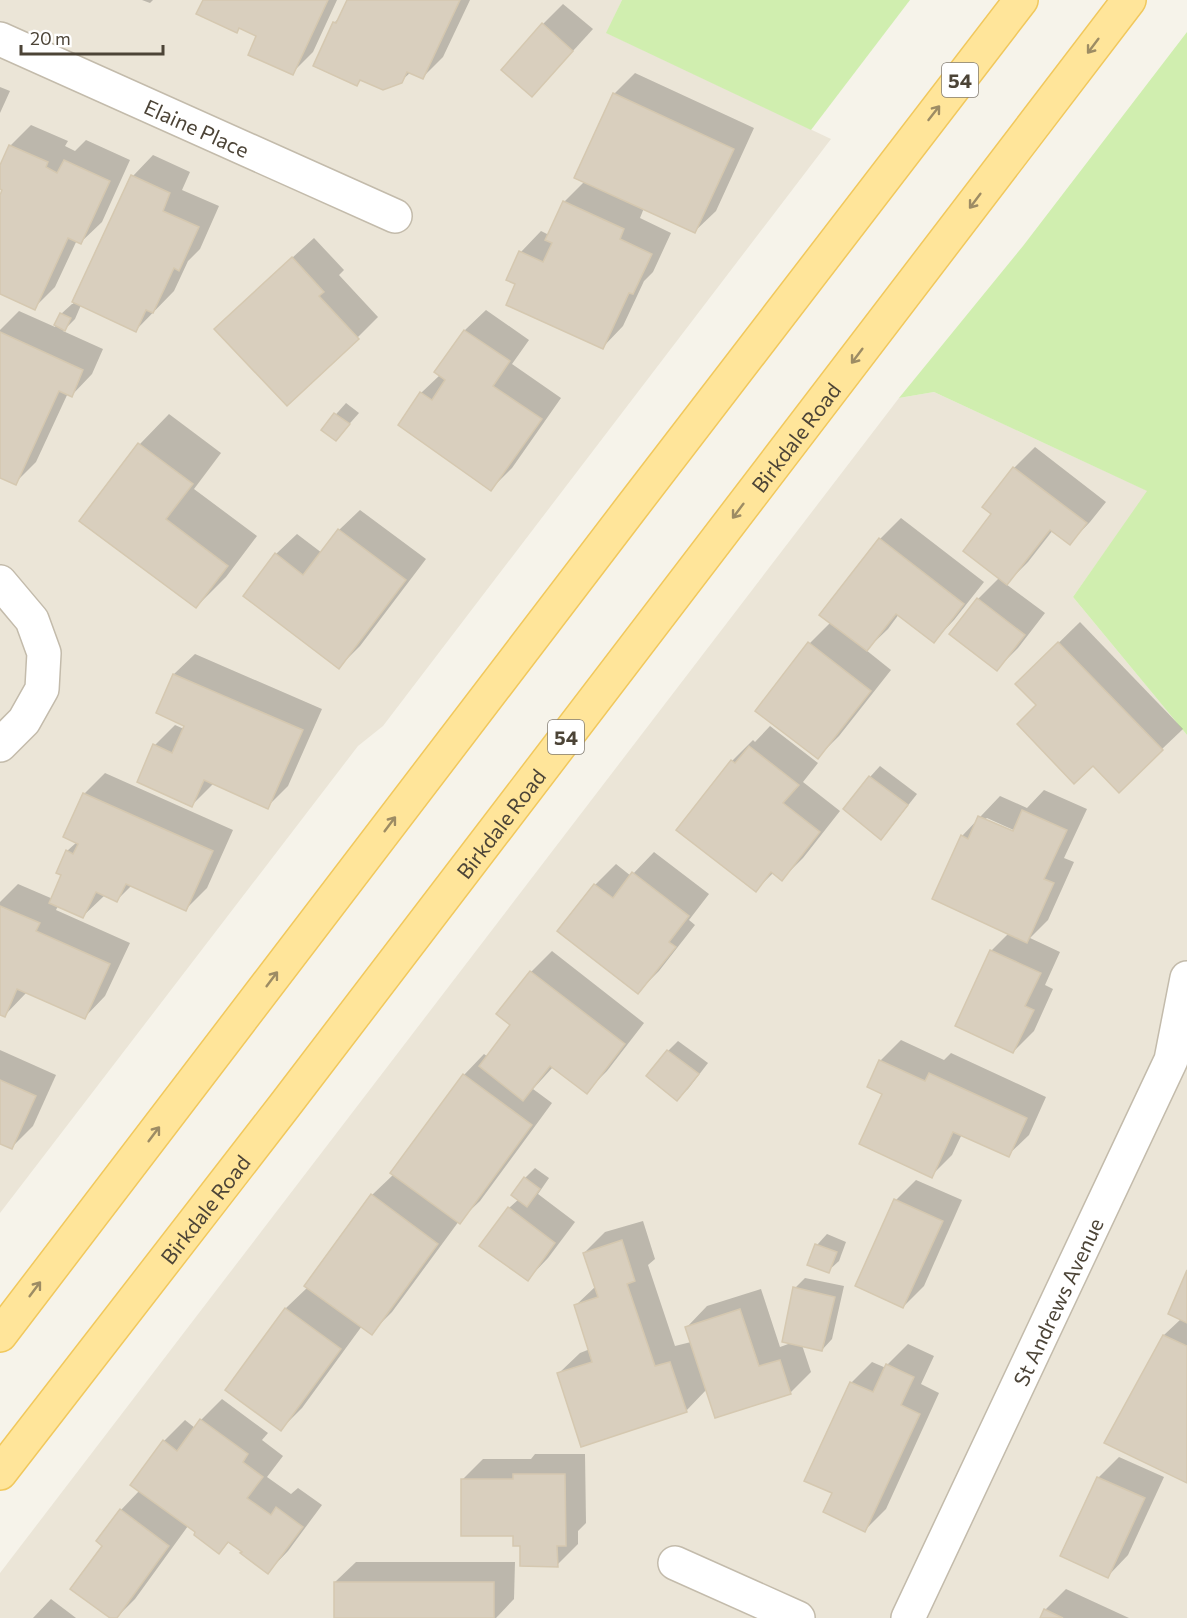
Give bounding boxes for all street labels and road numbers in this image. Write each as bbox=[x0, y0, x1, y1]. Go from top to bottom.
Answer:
road number: 54 bbox=[942, 63, 978, 97]
street label: Elaine Place bbox=[141, 93, 253, 162]
street label: Birkdale Road bbox=[746, 377, 845, 497]
road number: 54 bbox=[548, 720, 584, 754]
street label: Birkdale Road bbox=[451, 764, 550, 883]
street label: Birkdale Road bbox=[155, 1149, 254, 1268]
street label: St Andrews Avenue bbox=[1007, 1213, 1107, 1389]

